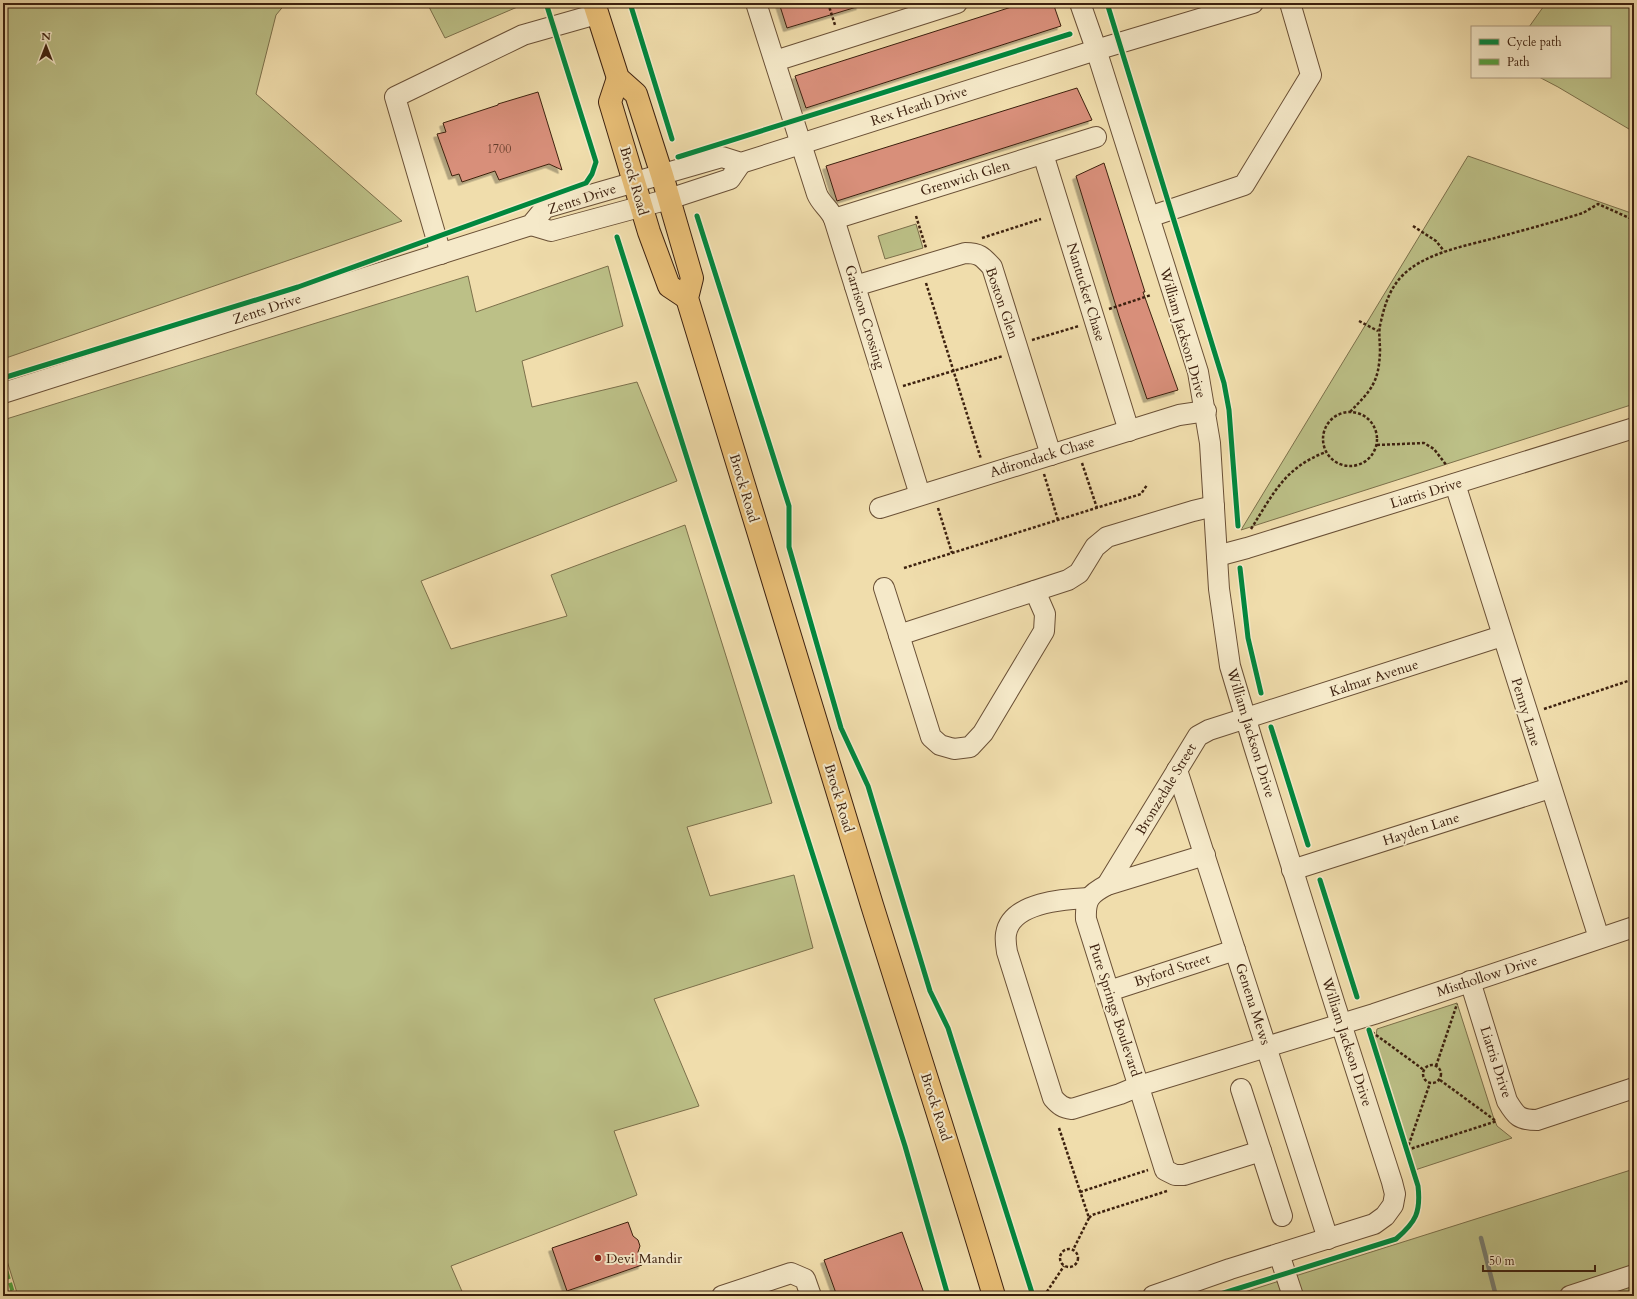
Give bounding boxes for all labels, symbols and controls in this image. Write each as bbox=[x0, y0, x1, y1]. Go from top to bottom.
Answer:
north arrow bbox=[26, 26, 66, 66]
legend bbox=[1471, 26, 1611, 78]
text: N bbox=[41, 29, 51, 44]
text: Cycle path bbox=[1507, 34, 1562, 50]
text: Path bbox=[1507, 54, 1530, 70]
street label: Rex Heath Drive bbox=[868, 81, 970, 131]
house number: 1700 bbox=[487, 141, 511, 157]
street label: Brock Road bbox=[615, 144, 653, 218]
street label: Grenwich Glen bbox=[918, 155, 1012, 201]
street label: Zents Drive bbox=[545, 179, 619, 219]
street label: Nantucket Chase bbox=[1062, 240, 1110, 344]
street label: Garrison Crossing bbox=[840, 263, 890, 371]
street label: Boston Glen bbox=[981, 265, 1023, 341]
street label: William Jackson Drive bbox=[1155, 265, 1211, 400]
street label: Zents Drive bbox=[230, 289, 304, 329]
street label: Adirondack Chase bbox=[987, 432, 1097, 482]
street label: Brock Road bbox=[725, 451, 764, 525]
street label: Liatris Drive bbox=[1388, 473, 1464, 513]
street label: Kalmar Avenue bbox=[1327, 655, 1421, 701]
street label: William Jackson Drive bbox=[1222, 665, 1280, 800]
street label: Penny Lane bbox=[1507, 675, 1545, 749]
street label: Bronzedale Street bbox=[1131, 739, 1201, 838]
street label: Brock Road bbox=[820, 761, 859, 835]
street label: Hayden Lane bbox=[1380, 808, 1462, 850]
street label: Pure Springs Boulevard bbox=[1084, 941, 1146, 1080]
street label: Byford Street bbox=[1132, 949, 1213, 991]
street label: Misthollow Drive bbox=[1434, 951, 1540, 1001]
street label: Genena Mews bbox=[1231, 961, 1275, 1048]
street label: William Jackson Drive bbox=[1317, 974, 1377, 1109]
street label: Liatris Drive bbox=[1475, 1024, 1517, 1100]
street label: Brock Road bbox=[916, 1070, 956, 1144]
scale bar bbox=[1483, 1247, 1595, 1273]
place label: Devi Mandir bbox=[606, 1249, 683, 1268]
marker: Devi Mandir bbox=[593, 1253, 603, 1263]
text: 50 m bbox=[1489, 1253, 1516, 1269]

